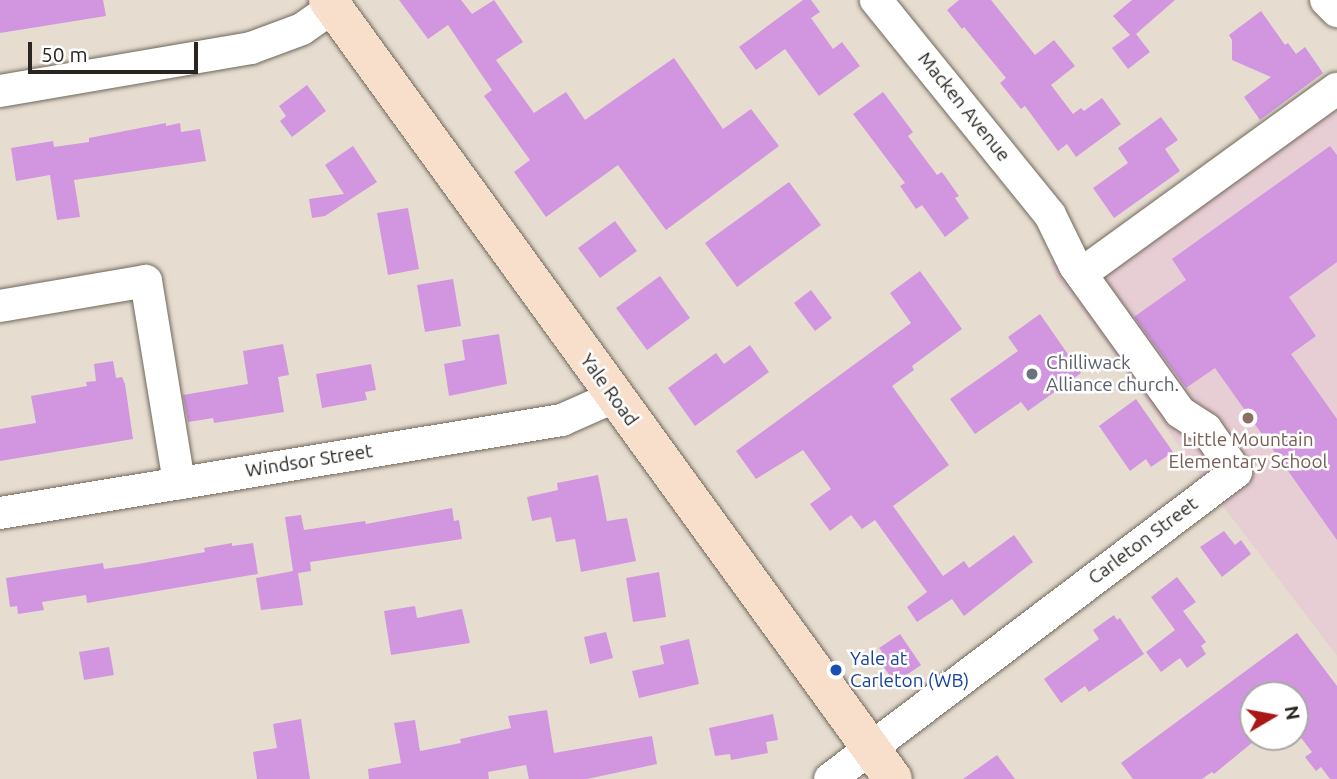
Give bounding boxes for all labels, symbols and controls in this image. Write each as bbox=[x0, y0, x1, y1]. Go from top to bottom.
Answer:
scale bar bbox=[32, 28, 201, 72]
text: 50 m bbox=[41, 42, 88, 66]
street label: Macken Avenue bbox=[913, 48, 1015, 166]
street label: Yale Road bbox=[575, 349, 643, 431]
place label: Chilliwack Alliance church. bbox=[1046, 352, 1179, 396]
marker: Chilliwack Alliance church. bbox=[1024, 366, 1040, 382]
marker: Little Mountain Elementary School bbox=[1240, 410, 1256, 426]
place label: Little Mountain Elementary School bbox=[1168, 429, 1328, 473]
street label: Windsor Street bbox=[244, 440, 374, 482]
street label: Carleton Street bbox=[1084, 493, 1202, 589]
place label: Yale at Carleton (WB) bbox=[850, 648, 969, 692]
marker: Yale at Carleton (WB) bbox=[828, 662, 844, 678]
north arrow bbox=[1239, 681, 1309, 751]
text: N bbox=[1281, 704, 1305, 722]

